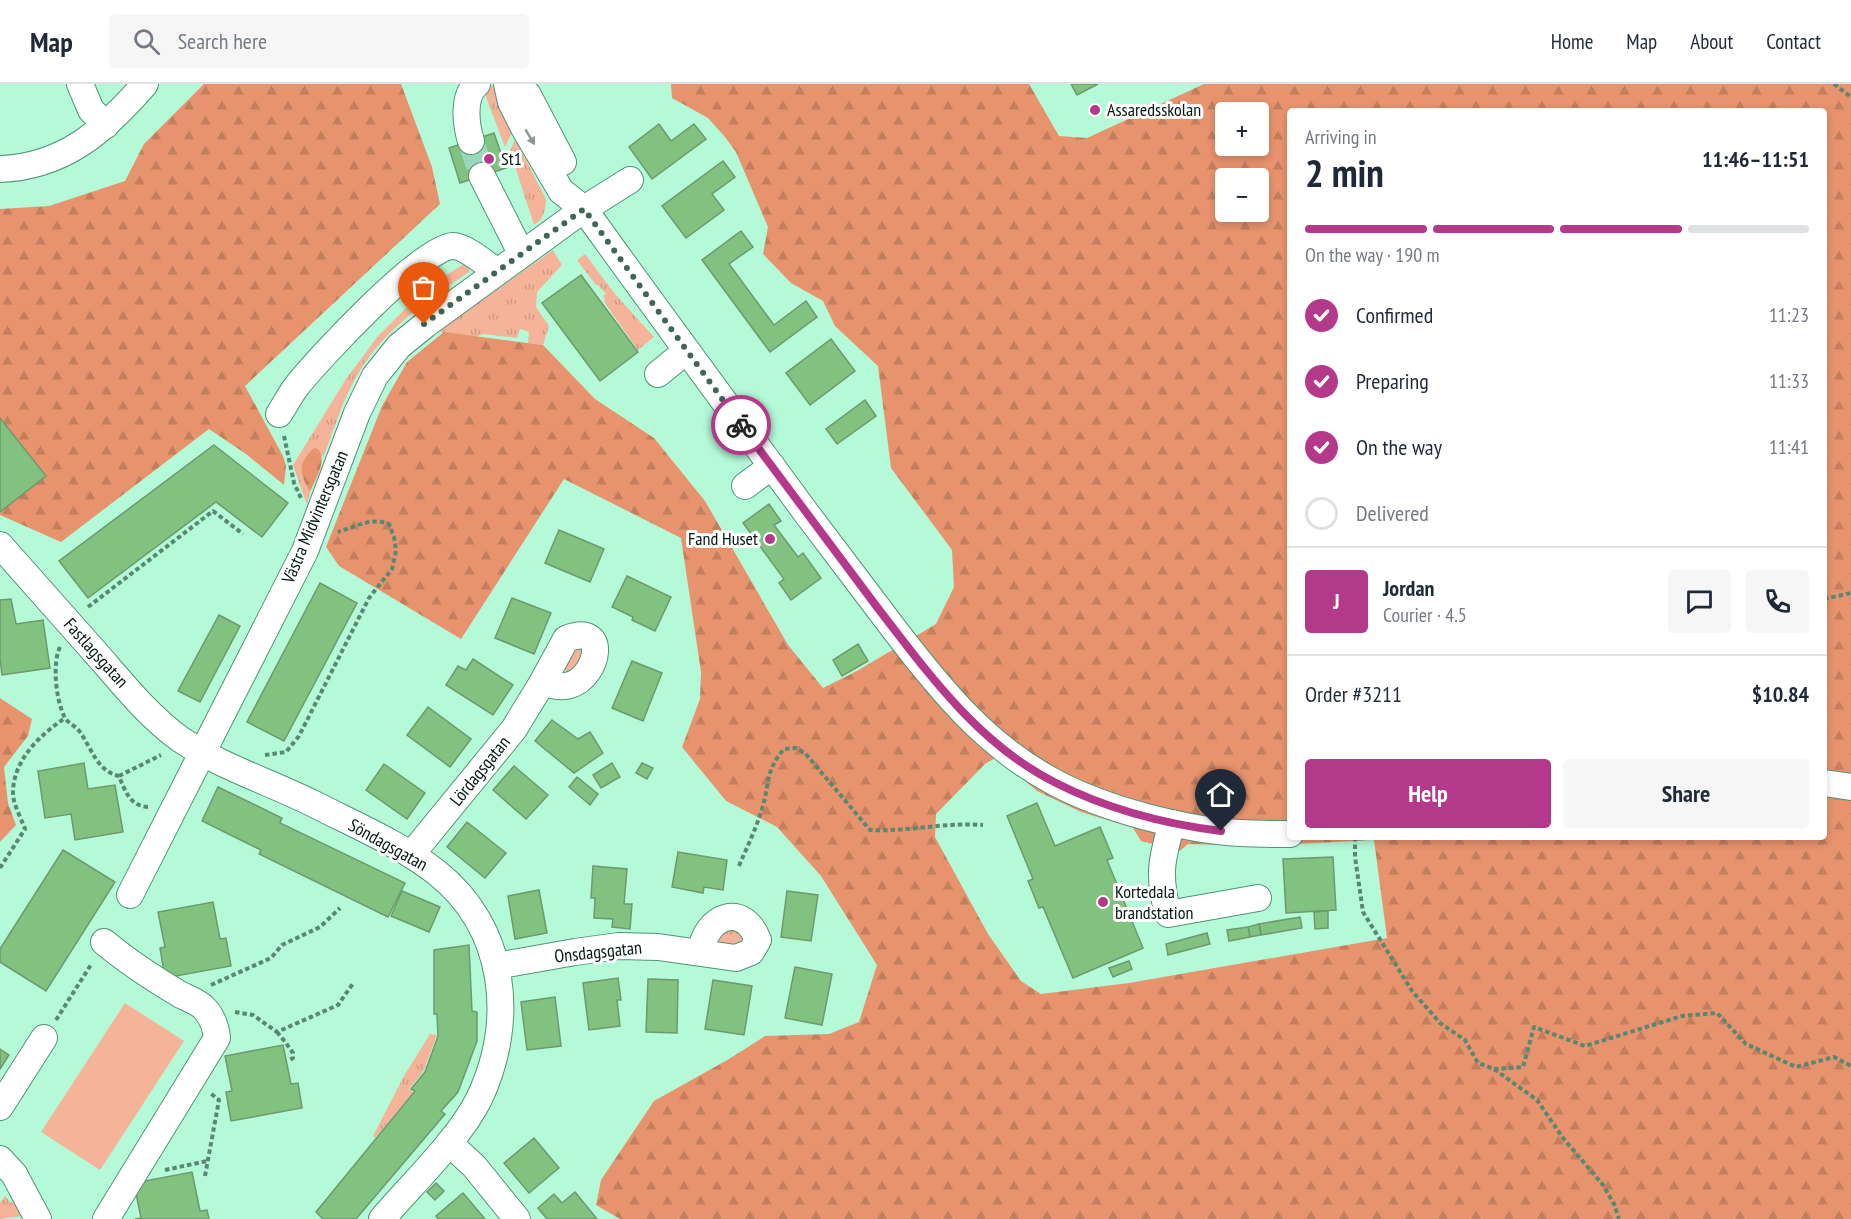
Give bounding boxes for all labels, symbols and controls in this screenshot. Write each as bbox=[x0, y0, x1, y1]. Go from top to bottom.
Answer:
search box bbox=[109, 14, 529, 68]
text: Map bbox=[30, 23, 73, 60]
icon: search bbox=[130, 25, 163, 58]
text: Search here bbox=[178, 27, 267, 55]
text: Home bbox=[1551, 28, 1593, 55]
text: Map bbox=[1626, 28, 1657, 55]
text: About bbox=[1690, 28, 1733, 55]
text: Contact bbox=[1766, 28, 1821, 55]
place label: Assaredsskolan bbox=[1107, 98, 1201, 121]
map controls bbox=[1215, 102, 1269, 222]
button: + bbox=[1215, 102, 1269, 156]
marker: Assaredsskolan bbox=[1088, 103, 1102, 117]
text: Arriving in bbox=[1305, 124, 1377, 150]
one-way arrow bbox=[524, 129, 535, 145]
text: 11:46–11:51 bbox=[1702, 145, 1809, 173]
place label: St1 bbox=[501, 147, 522, 170]
text: 2 min bbox=[1305, 147, 1384, 198]
marker: St1 bbox=[482, 152, 496, 166]
button: − bbox=[1215, 168, 1269, 222]
text: On the way · 190 m bbox=[1305, 242, 1440, 268]
pin bbox=[398, 262, 449, 324]
icon: bag bbox=[407, 271, 440, 304]
icon: check bbox=[1305, 299, 1338, 332]
text: Confirmed bbox=[1356, 301, 1433, 329]
text: 11:23 bbox=[1769, 302, 1809, 328]
icon: check bbox=[1305, 365, 1338, 398]
text: Preparing bbox=[1356, 367, 1429, 395]
text: 11:33 bbox=[1769, 368, 1809, 394]
courier bbox=[711, 395, 771, 455]
icon: bike bbox=[725, 409, 758, 442]
icon: check bbox=[1305, 431, 1338, 464]
text: On the way bbox=[1356, 433, 1442, 461]
text: 11:41 bbox=[1769, 434, 1809, 460]
street label: Västra Midvintersgatan bbox=[276, 447, 353, 588]
text: Delivered bbox=[1356, 499, 1429, 527]
place label: Fand Huset bbox=[688, 527, 758, 550]
marker: Fand Huset bbox=[763, 532, 777, 546]
button: chat bbox=[1668, 570, 1731, 633]
button: phone bbox=[1746, 570, 1809, 633]
text: Jordan bbox=[1383, 574, 1434, 602]
text: J bbox=[1333, 587, 1340, 615]
text: Courier · 4.5 bbox=[1383, 602, 1467, 628]
street label: Fastlagsgatan bbox=[59, 613, 134, 692]
text: Order #3211 bbox=[1305, 680, 1402, 708]
text: $10.84 bbox=[1752, 680, 1809, 708]
street label: Lördagsgatan bbox=[444, 731, 515, 810]
button: Help bbox=[1305, 759, 1551, 828]
button: Share bbox=[1563, 759, 1809, 828]
pin bbox=[1195, 769, 1246, 831]
icon: home bbox=[1204, 778, 1237, 811]
street label: Söndagsgatan bbox=[345, 813, 432, 876]
place label: Kortedala brandstation bbox=[1115, 880, 1193, 924]
marker: Kortedala brandstation bbox=[1096, 895, 1110, 909]
street label: Onsdagsgatan bbox=[553, 935, 643, 968]

